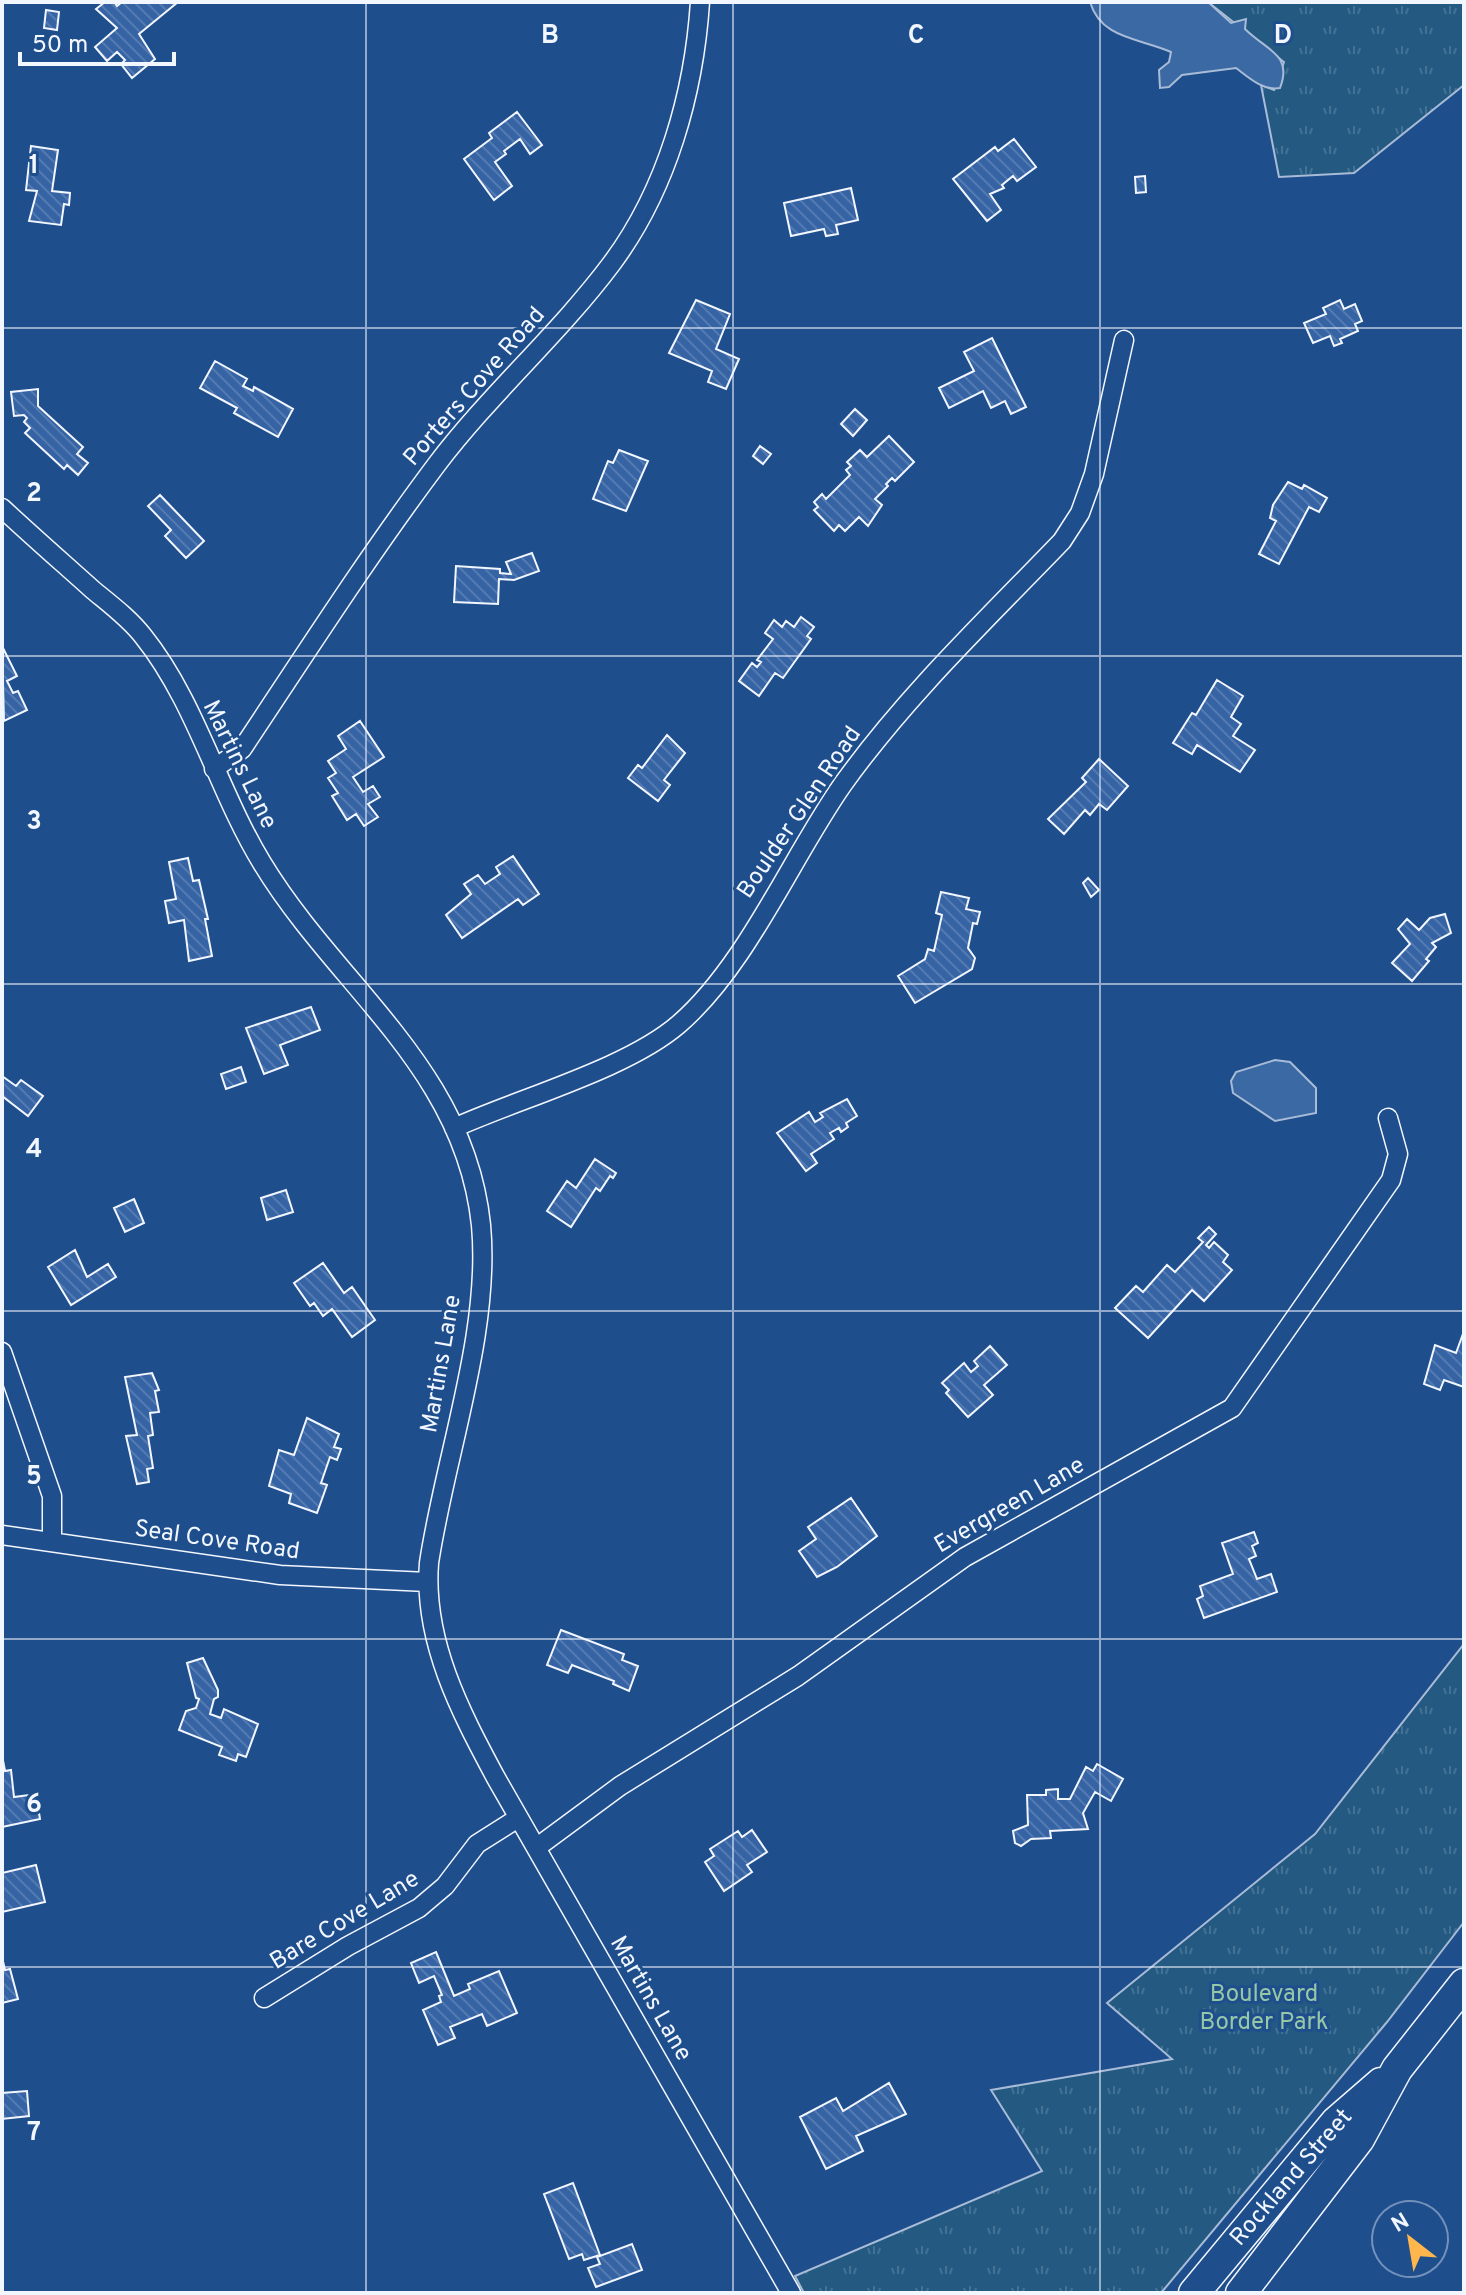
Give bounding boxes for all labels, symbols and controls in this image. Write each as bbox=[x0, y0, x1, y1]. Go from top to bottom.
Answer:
scale bar bbox=[20, 16, 174, 66]
text: B bbox=[541, 20, 559, 53]
text: C bbox=[908, 20, 924, 53]
text: D bbox=[1274, 20, 1292, 53]
text: 50 m bbox=[32, 31, 88, 61]
text: 1 bbox=[29, 150, 39, 183]
street label: Porters Cove Road bbox=[398, 301, 552, 473]
text: 2 bbox=[26, 478, 42, 511]
street label: Martins Lane bbox=[195, 696, 283, 834]
street label: Boulder Glen Road bbox=[731, 721, 869, 905]
text: 3 bbox=[26, 806, 42, 839]
text: 4 bbox=[26, 1134, 42, 1167]
street label: Martins Lane bbox=[415, 1293, 469, 1435]
street label: Evergreen Lane bbox=[930, 1451, 1090, 1561]
text: 5 bbox=[26, 1461, 42, 1494]
street label: Seal Cove Road bbox=[132, 1515, 302, 1567]
text: 6 bbox=[26, 1789, 42, 1822]
street label: Bare Cove Lane bbox=[265, 1865, 425, 1977]
street label: Martins Lane bbox=[602, 1931, 698, 2067]
park label: Boulevard Border Park bbox=[1199, 1980, 1329, 2038]
street label: Rockland Street bbox=[1224, 2103, 1360, 2253]
text: 7 bbox=[27, 2117, 41, 2150]
north arrow bbox=[1370, 2199, 1450, 2279]
text: N bbox=[1387, 2208, 1415, 2240]

